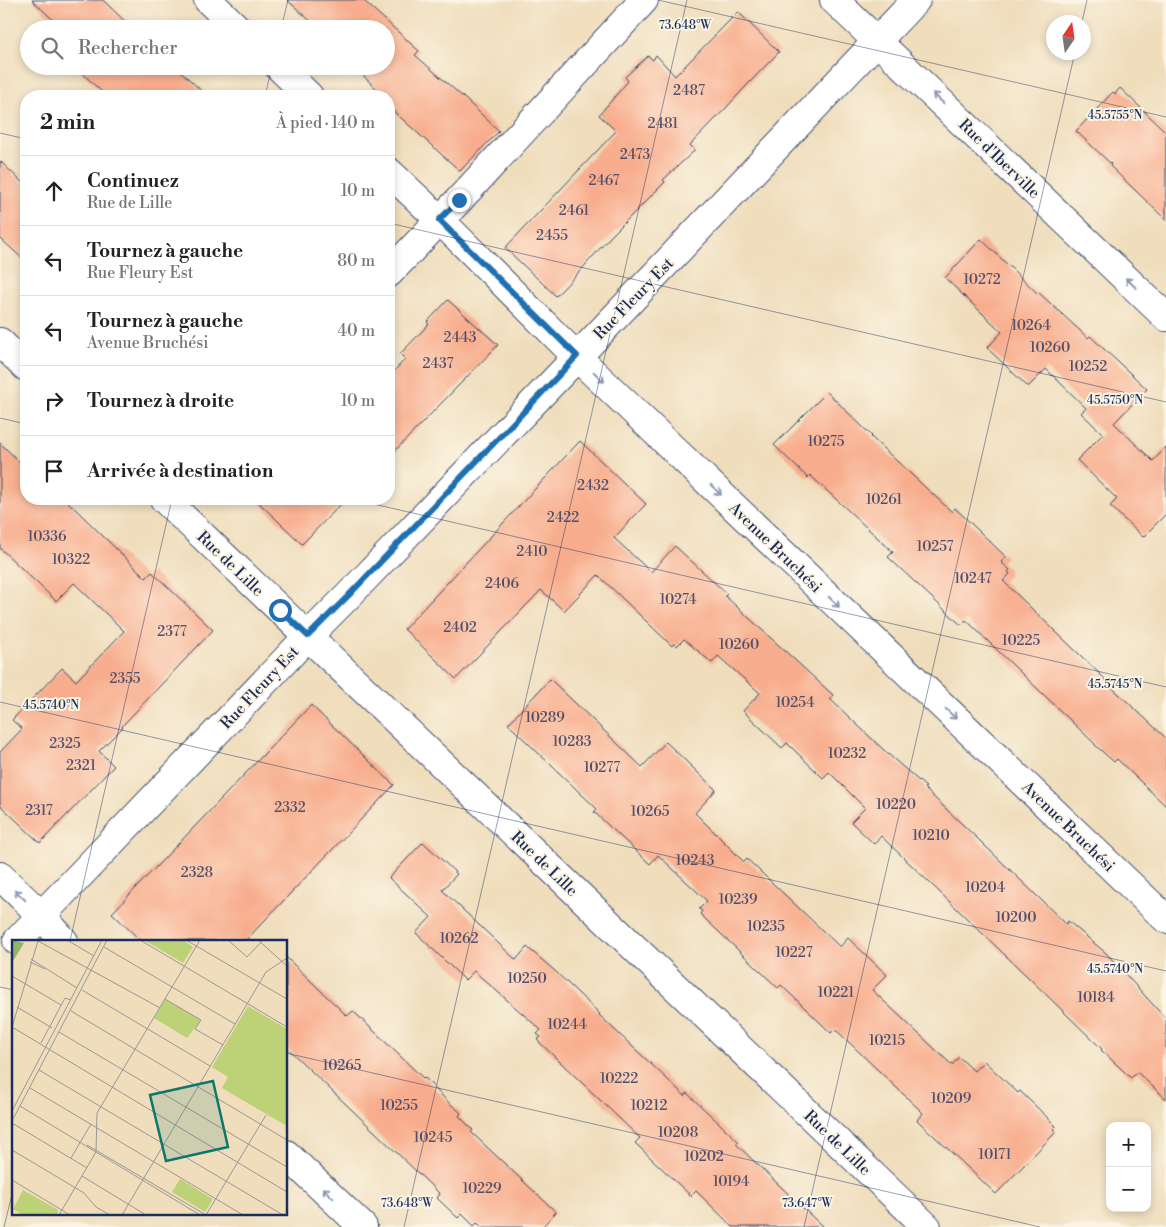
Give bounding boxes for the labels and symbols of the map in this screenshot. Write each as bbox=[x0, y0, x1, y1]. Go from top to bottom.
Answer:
north arrow bbox=[1046, 15, 1091, 60]
text: 73.648°W bbox=[659, 18, 712, 33]
house number: 2487 bbox=[673, 82, 705, 100]
one-way arrow bbox=[931, 92, 944, 104]
text: 45.5755°N bbox=[1088, 108, 1143, 123]
house number: 2481 bbox=[648, 115, 678, 133]
street label: Rue d'Iberville bbox=[954, 115, 1044, 203]
house number: 2473 bbox=[620, 146, 651, 164]
house number: 2467 bbox=[588, 172, 620, 190]
route end bbox=[448, 189, 471, 212]
house number: 2461 bbox=[559, 202, 589, 220]
house number: 2455 bbox=[536, 227, 568, 245]
street label: Rue Fleury Est bbox=[590, 253, 678, 344]
house number: 10272 bbox=[963, 271, 1001, 289]
one-way arrow bbox=[1124, 277, 1137, 289]
house number: 10264 bbox=[1011, 317, 1051, 335]
house number: 2443 bbox=[444, 329, 477, 347]
house number: 10260 bbox=[1030, 339, 1070, 357]
house number: 2437 bbox=[423, 355, 453, 373]
house number: 10252 bbox=[1069, 358, 1107, 376]
one-way arrow bbox=[592, 371, 605, 383]
text: 45.5750°N bbox=[1087, 393, 1143, 408]
house number: 10275 bbox=[807, 433, 845, 451]
house number: 2432 bbox=[577, 477, 609, 495]
one-way arrow bbox=[710, 484, 722, 496]
house number: 10261 bbox=[866, 491, 902, 509]
street label: Avenue Bruchési bbox=[724, 498, 826, 597]
house number: 2422 bbox=[547, 509, 579, 527]
street label: Rue de Lille bbox=[193, 527, 268, 601]
house number: 10336 bbox=[28, 528, 67, 546]
house number: 10257 bbox=[917, 538, 953, 556]
house number: 2410 bbox=[516, 543, 548, 561]
house number: 10322 bbox=[52, 551, 90, 569]
house number: 10247 bbox=[954, 570, 992, 588]
house number: 2406 bbox=[485, 575, 520, 593]
house number: 10274 bbox=[659, 591, 697, 609]
one-way arrow bbox=[827, 596, 840, 608]
route start bbox=[269, 599, 292, 622]
house number: 2402 bbox=[443, 619, 477, 637]
house number: 2377 bbox=[157, 623, 187, 641]
house number: 10225 bbox=[1002, 632, 1040, 650]
house number: 10260 bbox=[719, 636, 759, 654]
street label: Rue Fleury Est bbox=[216, 642, 304, 733]
house number: 2355 bbox=[109, 670, 141, 688]
text: 45.5745°N bbox=[1087, 677, 1143, 692]
house number: 10254 bbox=[776, 694, 814, 712]
text: 45.5740°N bbox=[23, 698, 79, 713]
one-way arrow bbox=[945, 708, 958, 720]
house number: 10289 bbox=[525, 709, 565, 727]
house number: 10283 bbox=[553, 733, 592, 751]
house number: 2325 bbox=[49, 735, 81, 753]
house number: 10232 bbox=[828, 745, 866, 763]
house number: 2321 bbox=[66, 757, 96, 775]
house number: 10277 bbox=[584, 759, 620, 777]
street label: Avenue Bruchési bbox=[1017, 777, 1119, 876]
house number: 10220 bbox=[876, 796, 916, 814]
house number: 2332 bbox=[274, 799, 306, 817]
house number: 2317 bbox=[25, 802, 53, 820]
house number: 10265 bbox=[631, 803, 670, 821]
street label: Rue de Lille bbox=[507, 827, 582, 901]
house number: 10210 bbox=[912, 827, 950, 845]
house number: 10243 bbox=[676, 852, 715, 870]
house number: 2328 bbox=[181, 864, 213, 882]
house number: 10204 bbox=[965, 879, 1005, 897]
one-way arrow bbox=[14, 889, 27, 901]
house number: 10239 bbox=[719, 891, 757, 909]
house number: 10200 bbox=[995, 909, 1037, 927]
house number: 10235 bbox=[747, 918, 785, 936]
house number: 10262 bbox=[439, 930, 479, 948]
inset map bbox=[12, 940, 288, 1214]
house number: 10227 bbox=[775, 944, 813, 962]
text: 45.5740°N bbox=[1087, 962, 1143, 977]
house number: 10250 bbox=[507, 970, 547, 988]
house number: 10221 bbox=[818, 984, 854, 1002]
house number: 10184 bbox=[1077, 989, 1115, 1007]
house number: 10244 bbox=[547, 1016, 587, 1034]
house number: 10215 bbox=[869, 1032, 906, 1050]
house number: 10265 bbox=[323, 1057, 362, 1075]
house number: 10222 bbox=[600, 1070, 638, 1088]
house number: 10209 bbox=[931, 1090, 971, 1108]
house number: 10255 bbox=[380, 1097, 418, 1115]
house number: 10212 bbox=[630, 1097, 668, 1115]
street label: Rue de Lille bbox=[800, 1106, 875, 1180]
house number: 10208 bbox=[658, 1124, 698, 1142]
house number: 10245 bbox=[414, 1129, 453, 1147]
house number: 10171 bbox=[978, 1146, 1012, 1164]
house number: 10202 bbox=[684, 1148, 724, 1166]
house number: 10194 bbox=[713, 1173, 749, 1191]
house number: 10229 bbox=[462, 1180, 502, 1198]
one-way arrow bbox=[322, 1187, 334, 1199]
text: 73.648°W bbox=[381, 1196, 434, 1211]
text: 73.647°W bbox=[782, 1196, 833, 1211]

